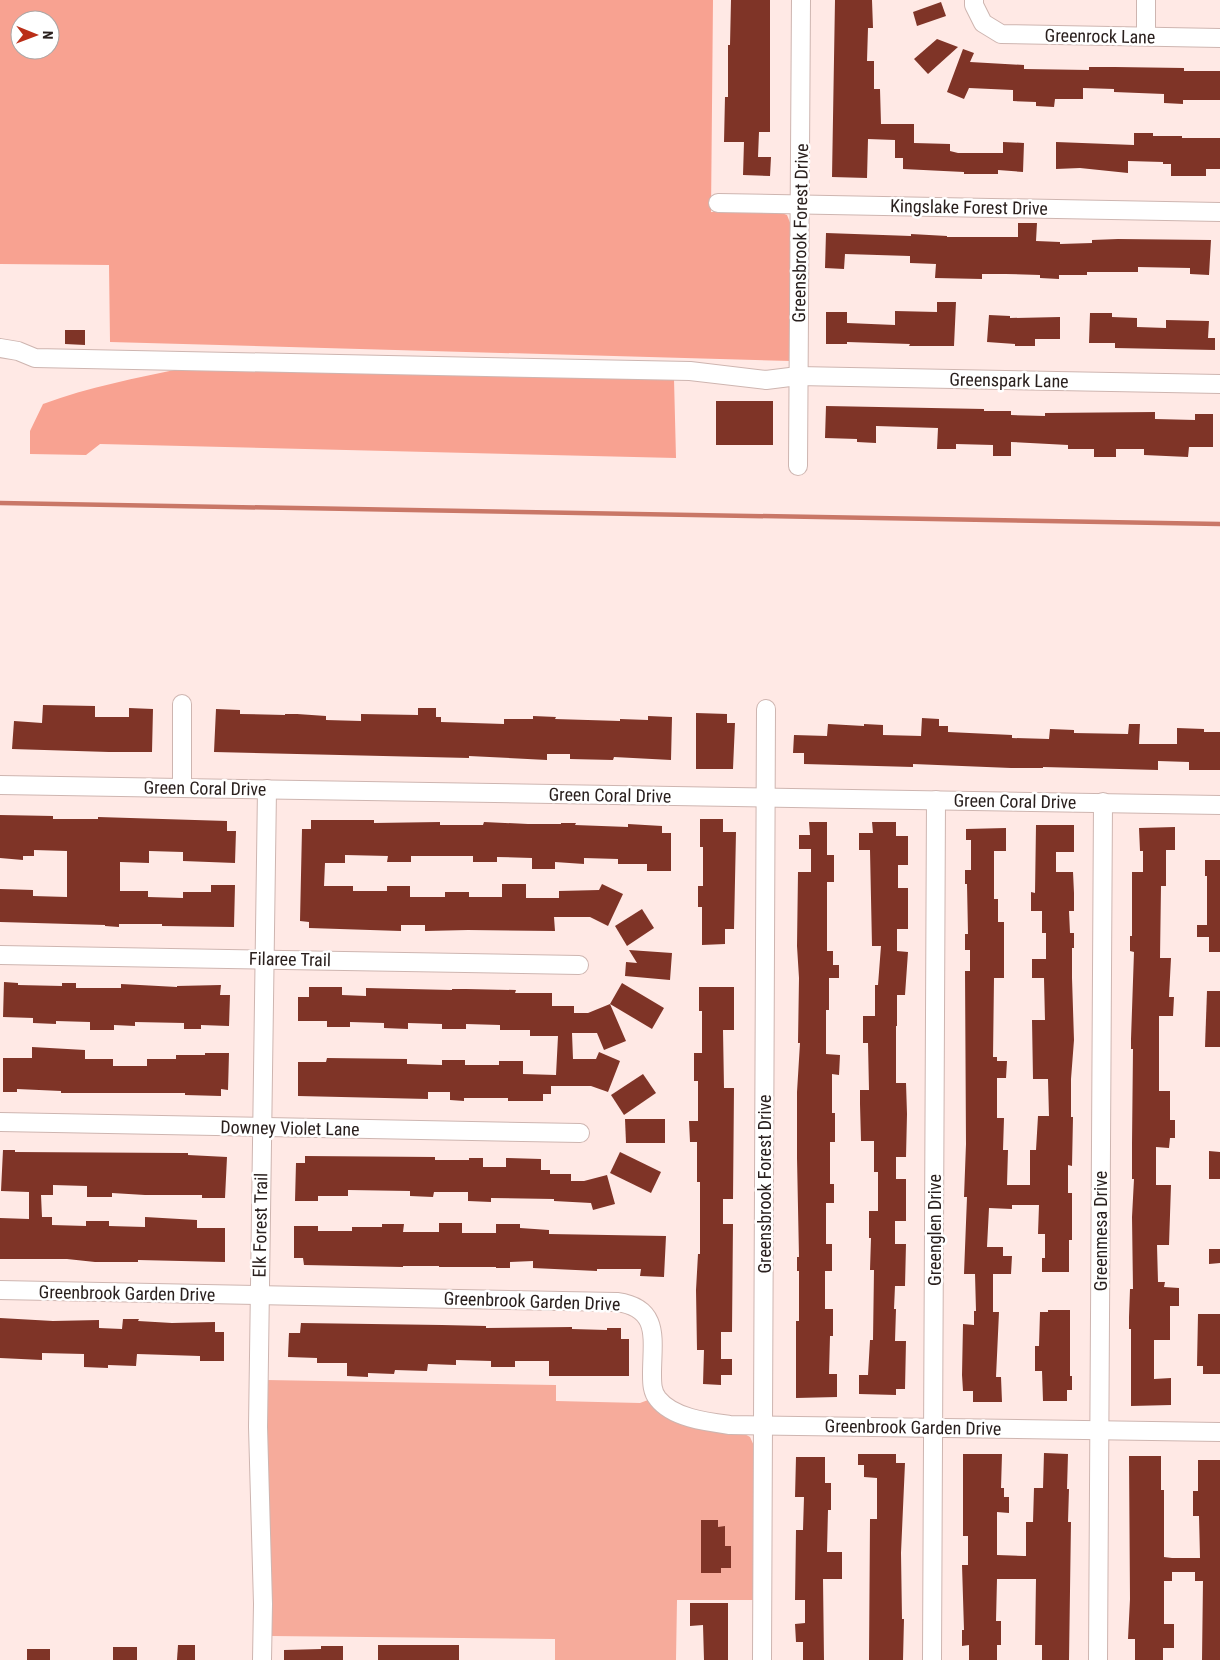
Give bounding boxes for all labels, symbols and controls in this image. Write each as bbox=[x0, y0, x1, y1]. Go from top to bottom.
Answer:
north arrow bbox=[10, 10, 60, 60]
street label: Greenrock Lane bbox=[1044, 25, 1156, 47]
text: N bbox=[40, 31, 56, 40]
street label: Greensbrook Forest Drive bbox=[788, 143, 812, 323]
street label: Kingslake Forest Drive bbox=[890, 195, 1048, 219]
street label: Greenspark Lane bbox=[949, 368, 1069, 392]
street label: Green Coral Drive bbox=[143, 776, 267, 800]
street label: Green Coral Drive bbox=[548, 783, 672, 807]
street label: Green Coral Drive bbox=[953, 789, 1077, 813]
street label: Filaree Trail bbox=[249, 948, 331, 970]
street label: Greensbrook Forest Drive bbox=[754, 1094, 775, 1274]
street label: Downey Violet Lane bbox=[220, 1116, 360, 1140]
street label: Greenmesa Drive bbox=[1090, 1171, 1111, 1291]
street label: Elk Forest Trail bbox=[249, 1173, 271, 1277]
street label: Greenglen Drive bbox=[924, 1174, 945, 1286]
street label: Greenbrook Garden Drive bbox=[38, 1281, 216, 1305]
street label: Greenbrook Garden Drive bbox=[443, 1287, 621, 1315]
street label: Greenbrook Garden Drive bbox=[824, 1415, 1002, 1439]

